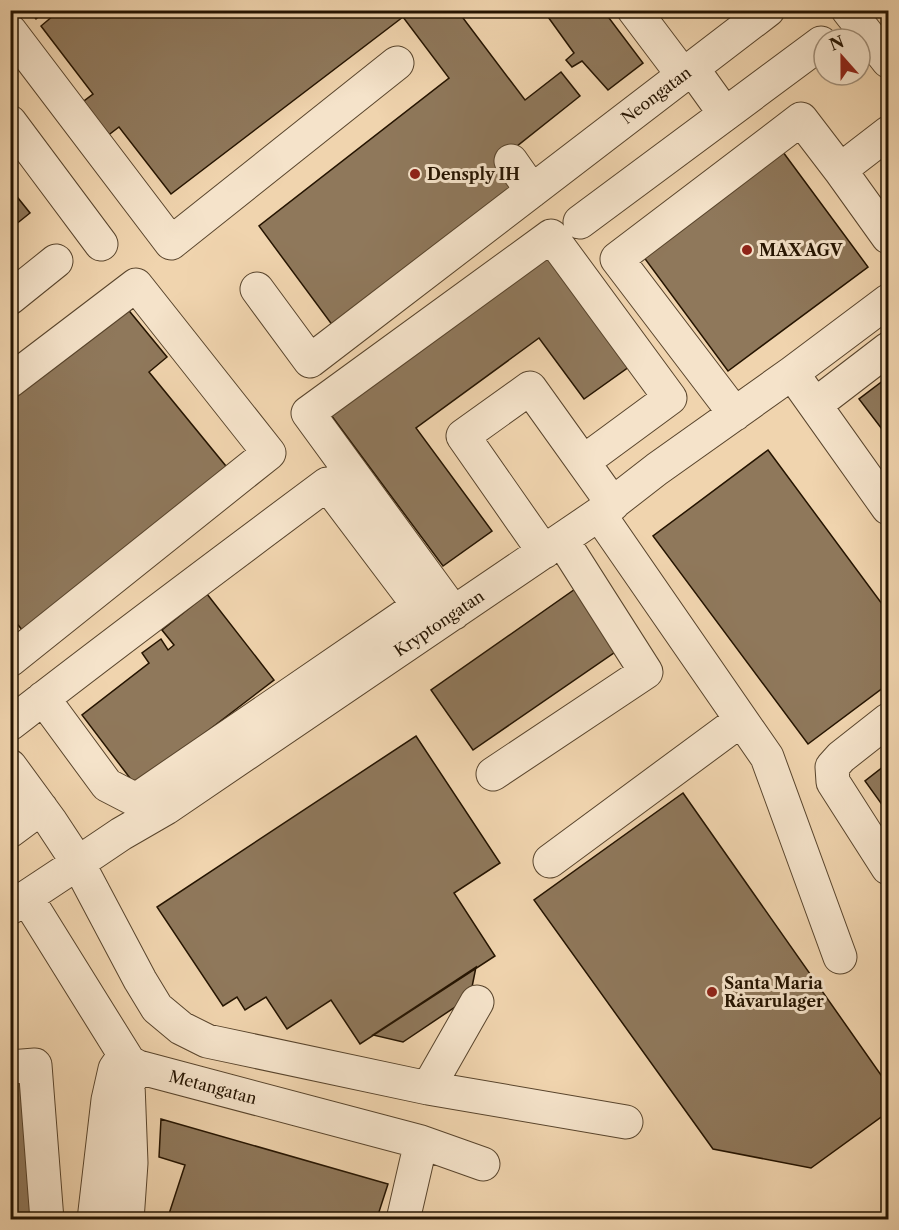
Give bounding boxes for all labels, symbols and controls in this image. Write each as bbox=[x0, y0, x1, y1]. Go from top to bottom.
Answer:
north arrow bbox=[812, 27, 872, 87]
text: N bbox=[827, 31, 847, 55]
street label: Neongatan bbox=[617, 62, 695, 128]
place label: Densply IH bbox=[427, 164, 520, 184]
marker: Densply IH bbox=[408, 167, 422, 181]
place label: MAX AGV bbox=[759, 240, 843, 260]
marker: MAX AGV bbox=[740, 243, 754, 257]
street label: Kryptongatan bbox=[390, 586, 488, 660]
place label: Santa Maria Råvarulager bbox=[724, 973, 824, 1011]
marker: Santa Maria Råvarulager bbox=[705, 985, 719, 999]
street label: Metangatan bbox=[167, 1066, 259, 1108]

